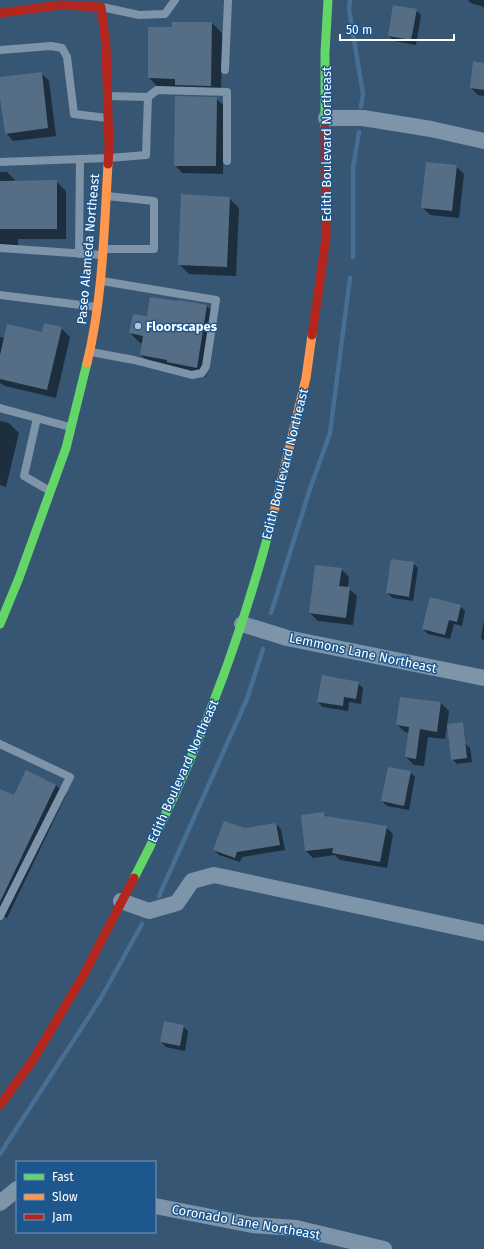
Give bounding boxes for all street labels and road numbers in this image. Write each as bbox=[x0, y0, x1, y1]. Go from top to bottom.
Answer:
street label: Edith Boulevard Northeast bbox=[319, 66, 334, 222]
street label: Paseo Alameda Northeast bbox=[74, 173, 102, 325]
street label: Edith Boulevard Northeast bbox=[259, 387, 311, 541]
street label: Lemmons Lane Northeast bbox=[288, 630, 438, 676]
street label: Edith Boulevard Northeast bbox=[145, 697, 222, 845]
street label: Coronado Lane Northeast bbox=[171, 1202, 322, 1242]

